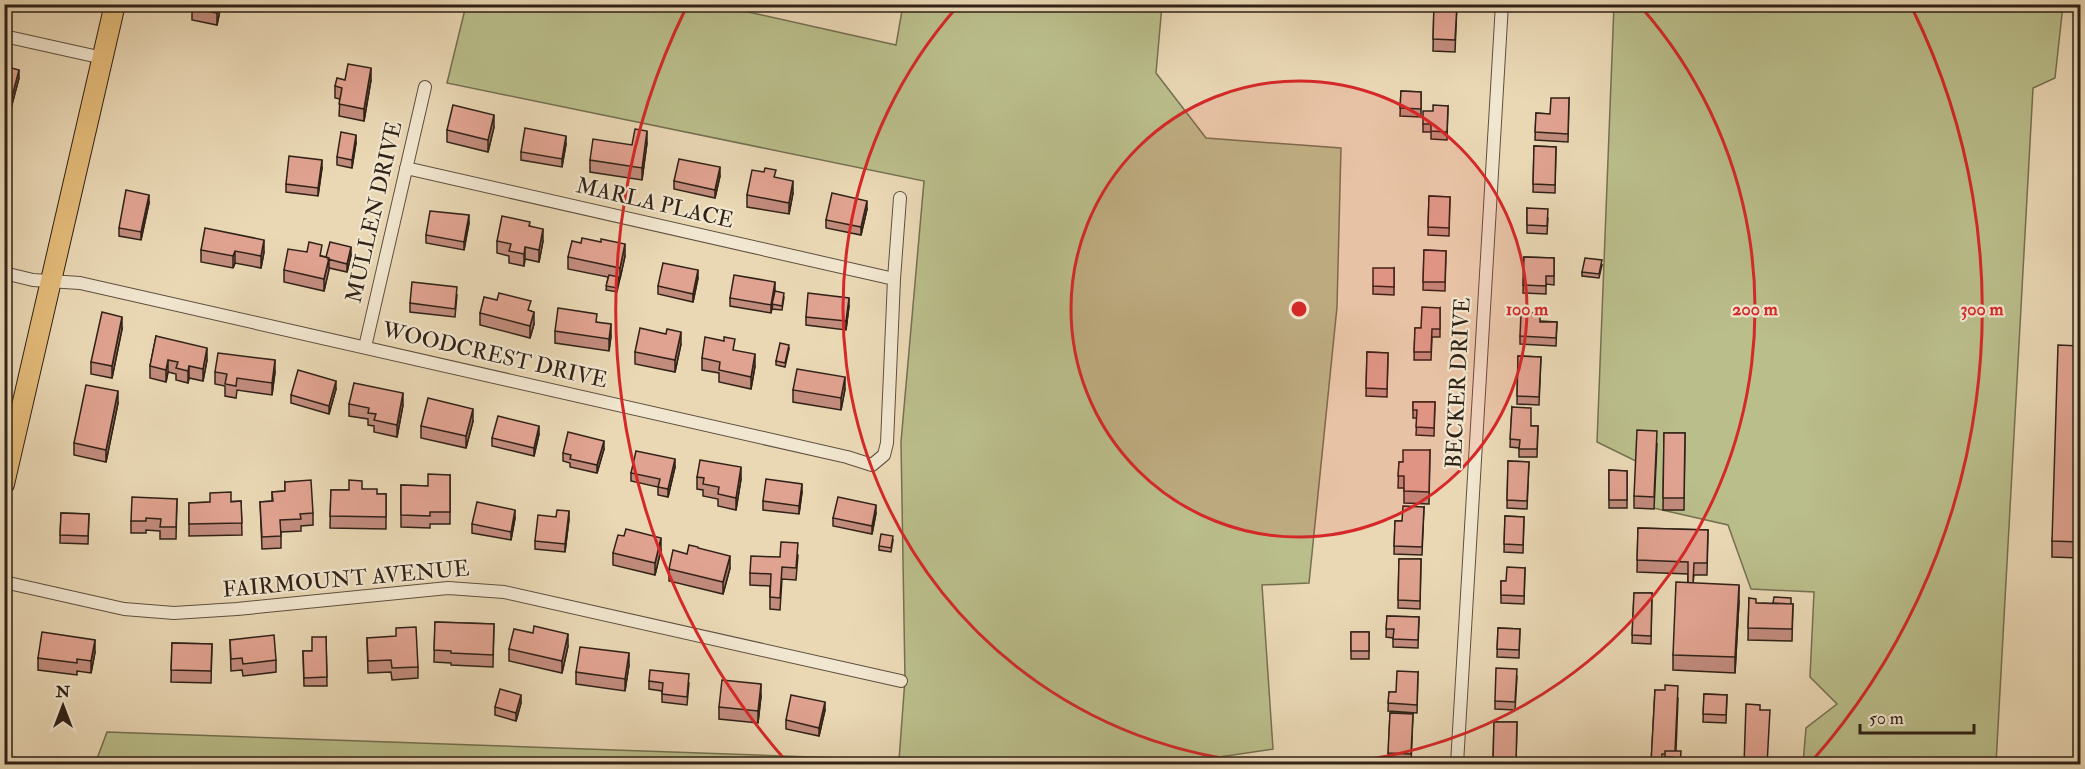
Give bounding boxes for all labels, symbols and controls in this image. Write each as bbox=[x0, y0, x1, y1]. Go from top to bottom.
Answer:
street label: MULLEN DRIVE bbox=[340, 118, 409, 305]
street label: MARLA PLACE bbox=[573, 171, 737, 235]
street label: BECKER DRIVE bbox=[1440, 296, 1476, 469]
text: 100 m bbox=[1506, 298, 1549, 321]
text: 200 m bbox=[1732, 298, 1779, 321]
text: 300 m bbox=[1960, 298, 2005, 321]
centre of rings bbox=[1289, 299, 1309, 319]
street label: WOODCREST DRIVE bbox=[379, 315, 610, 395]
street label: FAIRMOUNT AVENUE bbox=[221, 554, 471, 604]
north arrow bbox=[33, 676, 93, 736]
text: N bbox=[55, 682, 71, 702]
scale bar bbox=[1860, 697, 1974, 735]
text: 50 m bbox=[1869, 707, 1904, 730]

